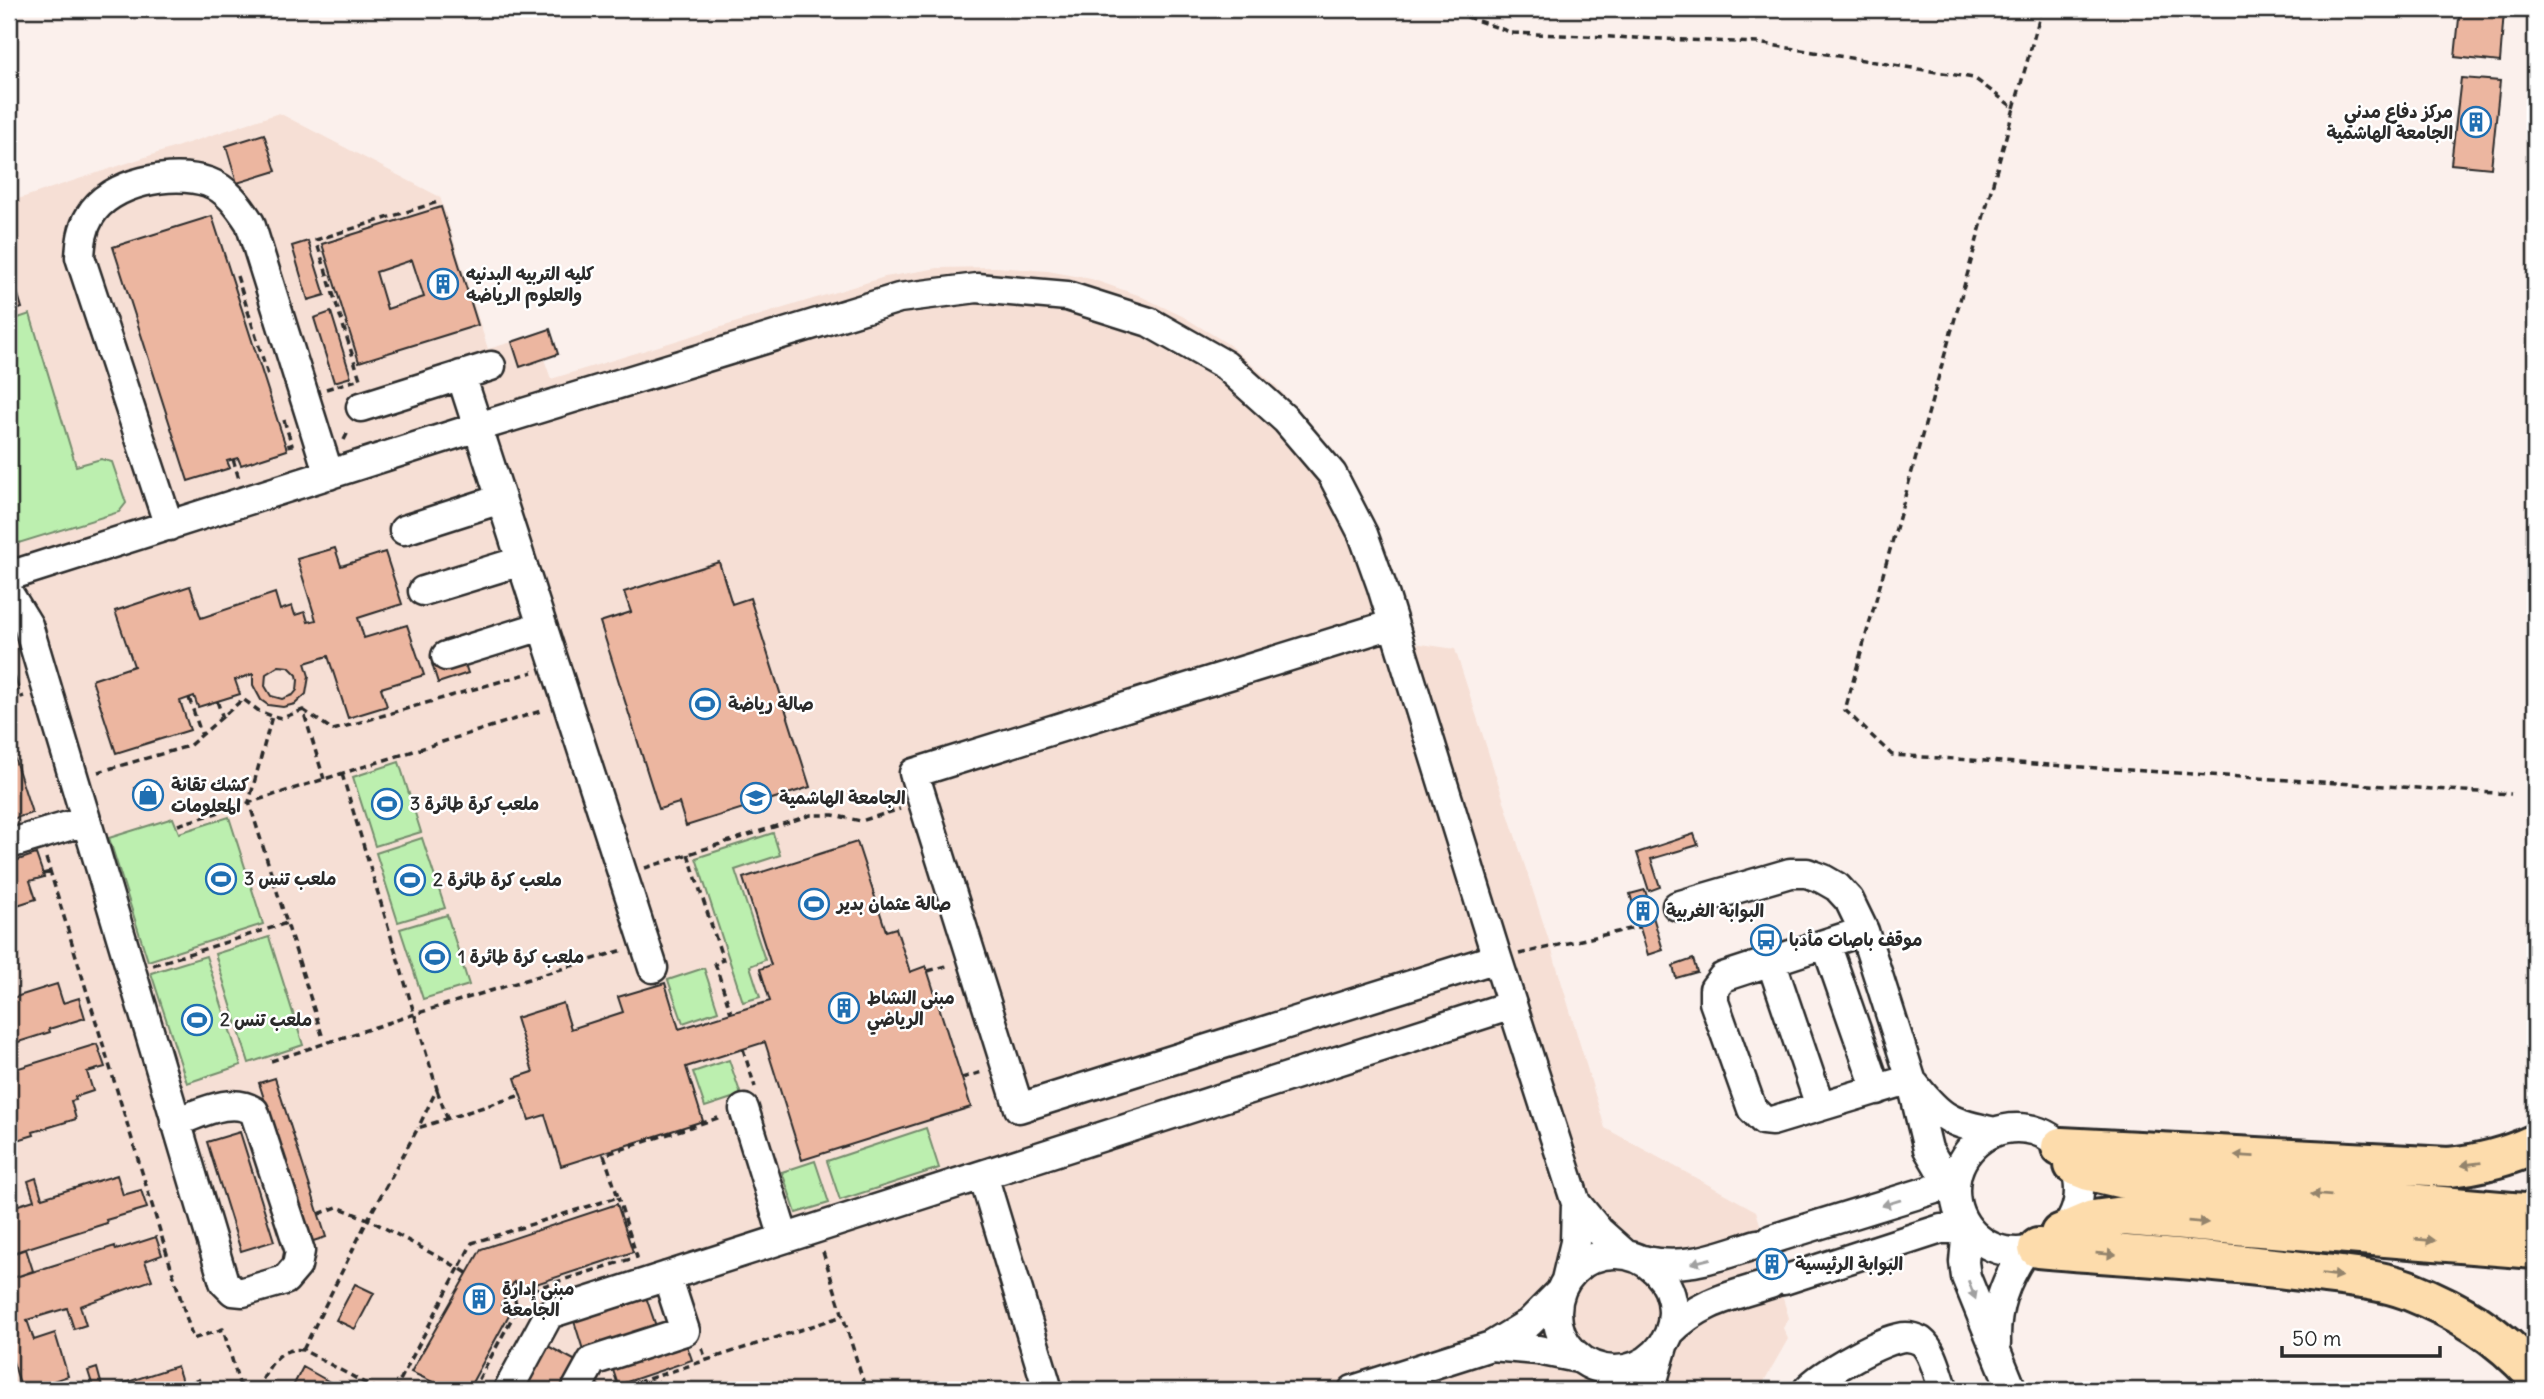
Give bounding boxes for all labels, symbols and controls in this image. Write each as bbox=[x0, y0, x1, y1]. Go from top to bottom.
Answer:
place label: مركز دفاع مدني الجامعة الهاشمية bbox=[2326, 100, 2453, 144]
building icon: مركز دفاع مدني الجامعة الهاشمية bbox=[2459, 105, 2493, 139]
place label: كليه التربيه البدنيه والعلوم الرياضه bbox=[466, 262, 594, 309]
building icon: كليه التربيه البدنيه والعلوم الرياضه bbox=[426, 267, 460, 301]
sports icon: صالة رياضة bbox=[688, 687, 722, 721]
place label: صالة رياضة bbox=[728, 692, 814, 715]
place label: كشك تقانة المعلومات bbox=[171, 773, 249, 817]
shop icon: كشك تقانة المعلومات bbox=[131, 778, 165, 812]
school or university icon: الجامعة الهاشمية bbox=[739, 781, 773, 815]
place label: الجامعة الهاشمية bbox=[779, 786, 906, 809]
sports icon: ملعب كرة طائرة 3 bbox=[370, 787, 404, 821]
place label: ملعب كرة طائرة 3 bbox=[410, 792, 539, 815]
sports icon: ملعب تنس 3 bbox=[204, 862, 238, 896]
sports icon: ملعب كرة طائرة 2 bbox=[393, 863, 427, 897]
place label: ملعب تنس 3 bbox=[244, 867, 337, 890]
place label: ملعب كرة طائرة 2 bbox=[433, 868, 562, 891]
sports icon: صالة عثمان بدير bbox=[797, 887, 831, 921]
place label: صالة عثمان بدير bbox=[835, 892, 951, 915]
building icon: البوابة الغربية bbox=[1626, 894, 1660, 928]
place label: البوابة الغربية bbox=[1666, 899, 1764, 923]
bus stop icon: موقف باصات مأدبا bbox=[1749, 923, 1783, 957]
place label: موقف باصات مأدبا bbox=[1789, 928, 1923, 951]
sports icon: ملعب كرة طائرة 1 bbox=[418, 940, 452, 974]
place label: ملعب كرة طائرة 1 bbox=[458, 945, 584, 968]
place label: مبنى النشاط الرياضي bbox=[867, 986, 955, 1035]
building icon: مبنى النشاط الرياضي bbox=[827, 991, 861, 1025]
sports icon: ملعب تنس 2 bbox=[180, 1003, 214, 1037]
place label: ملعب تنس 2 bbox=[220, 1008, 312, 1031]
one-way arrow bbox=[2232, 1150, 2254, 1161]
one-way arrow bbox=[2459, 1159, 2481, 1170]
one-way arrow bbox=[2310, 1189, 2332, 1200]
one-way arrow bbox=[1880, 1198, 1901, 1208]
one-way arrow bbox=[2187, 1217, 2209, 1228]
one-way arrow bbox=[2414, 1235, 2436, 1246]
building icon: البوابة الرئيسية bbox=[1755, 1247, 1789, 1281]
one-way arrow bbox=[2095, 1249, 2117, 1260]
place label: البوابة الرئيسية bbox=[1795, 1252, 1903, 1276]
one-way arrow bbox=[1690, 1256, 1712, 1267]
one-way arrow bbox=[2321, 1270, 2343, 1281]
place label: مبنى إدارة الجامعة bbox=[502, 1277, 574, 1321]
one-way arrow bbox=[1966, 1280, 1977, 1301]
building icon: مبنى إدارة الجامعة bbox=[462, 1282, 496, 1316]
scale bar bbox=[2282, 1315, 2439, 1359]
text: 50 m bbox=[2292, 1325, 2341, 1352]

